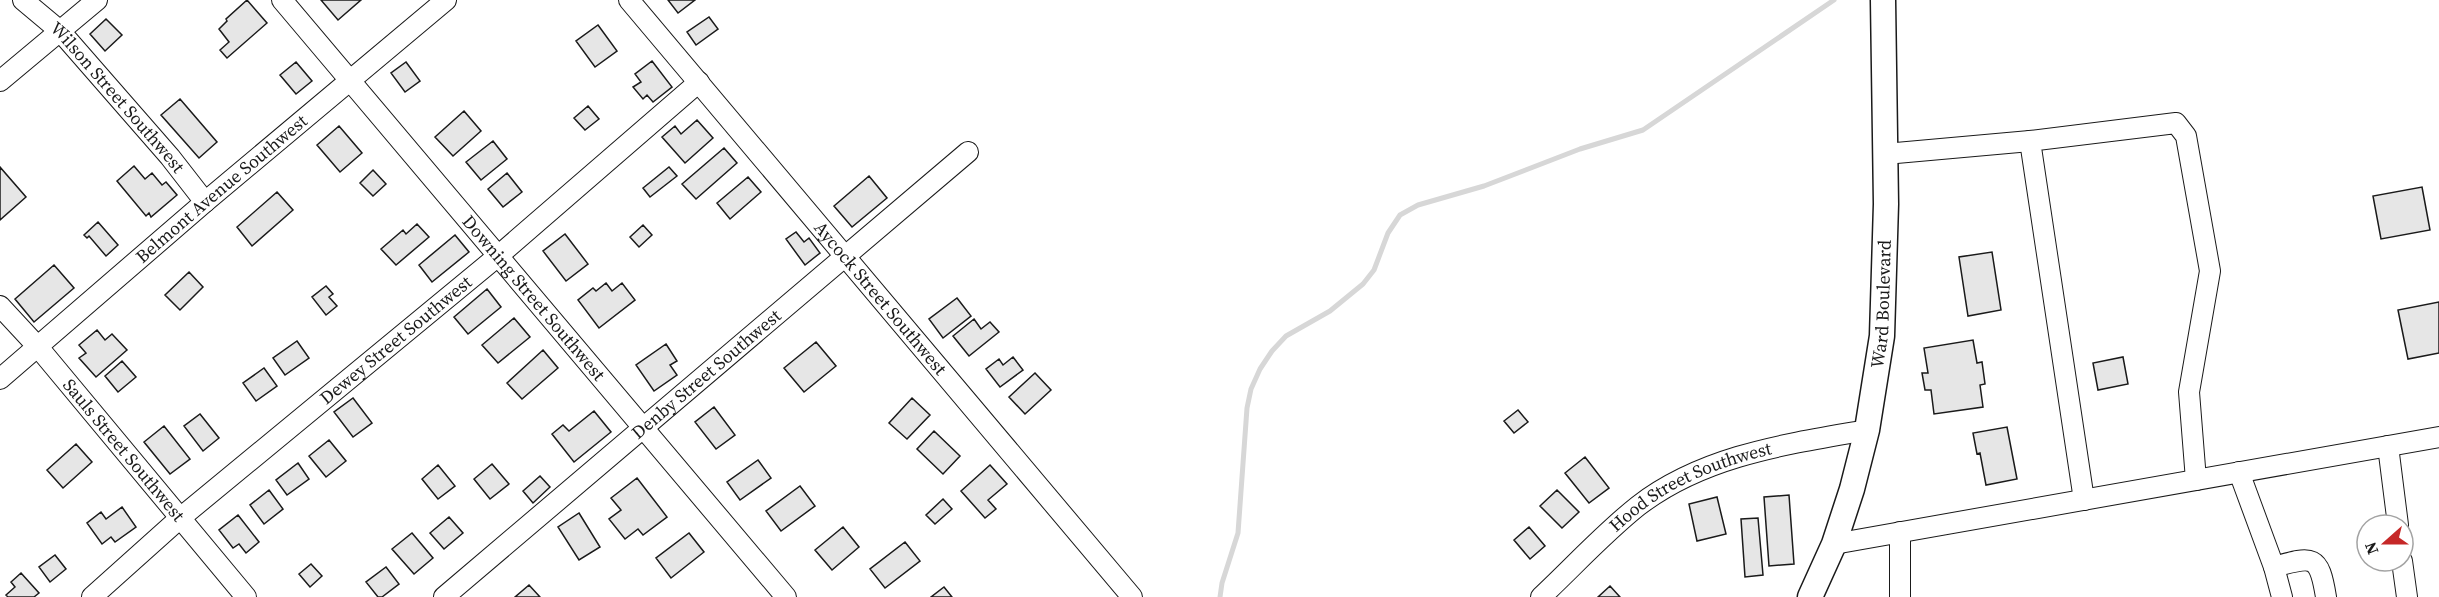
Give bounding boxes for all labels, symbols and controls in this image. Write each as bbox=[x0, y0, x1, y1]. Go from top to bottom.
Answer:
street label: Wilson Street Southwest bbox=[46, 15, 191, 178]
street label: Belmont Avenue Southwest bbox=[130, 108, 313, 268]
street label: Downing Street Southwest bbox=[457, 209, 611, 386]
street label: Aycock Street Southwest bbox=[809, 216, 953, 380]
street label: Ward Boulevard bbox=[1864, 240, 1897, 370]
street label: Dewey Street Southwest bbox=[314, 270, 477, 410]
street label: Denby Street Southwest bbox=[626, 303, 786, 445]
street label: Sauls Street Southwest bbox=[57, 373, 191, 527]
street label: Hood Street Southwest bbox=[1603, 435, 1774, 537]
north arrow bbox=[2355, 513, 2415, 573]
text: N bbox=[2359, 539, 2383, 558]

